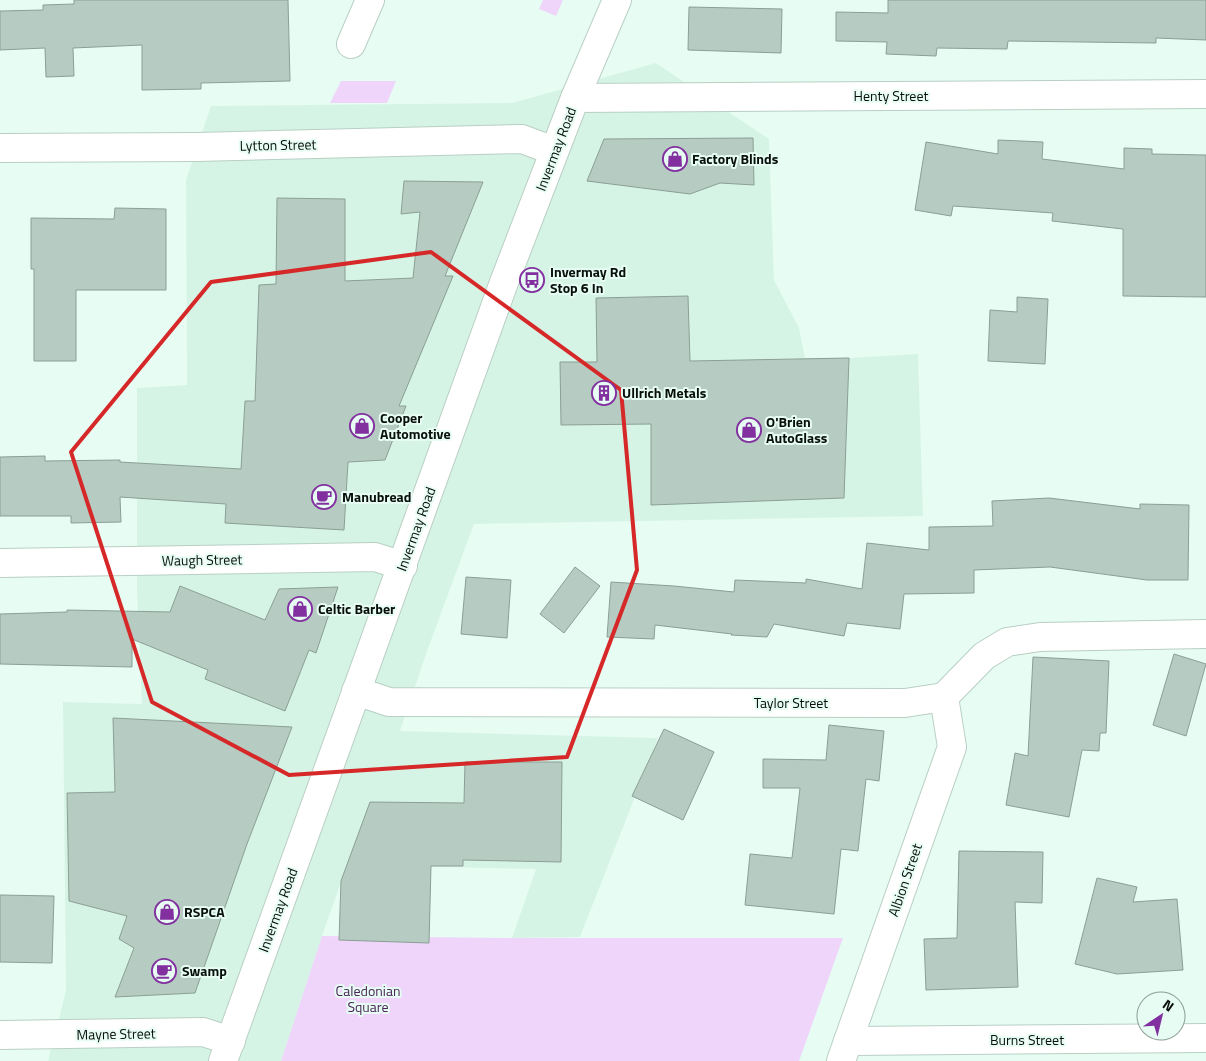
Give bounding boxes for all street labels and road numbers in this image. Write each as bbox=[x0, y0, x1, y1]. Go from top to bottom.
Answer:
street label: Henty Street bbox=[854, 85, 928, 106]
street label: Invermay Road bbox=[530, 104, 581, 194]
street label: Lytton Street bbox=[239, 133, 317, 156]
street label: Invermay Road bbox=[391, 484, 440, 574]
street label: Waugh Street bbox=[162, 548, 243, 571]
street label: Taylor Street bbox=[754, 692, 828, 713]
street label: Albion Street bbox=[882, 840, 927, 919]
street label: Invermay Road bbox=[253, 865, 302, 955]
street label: Mayne Street bbox=[76, 1022, 156, 1045]
street label: Burns Street bbox=[990, 1029, 1064, 1050]

